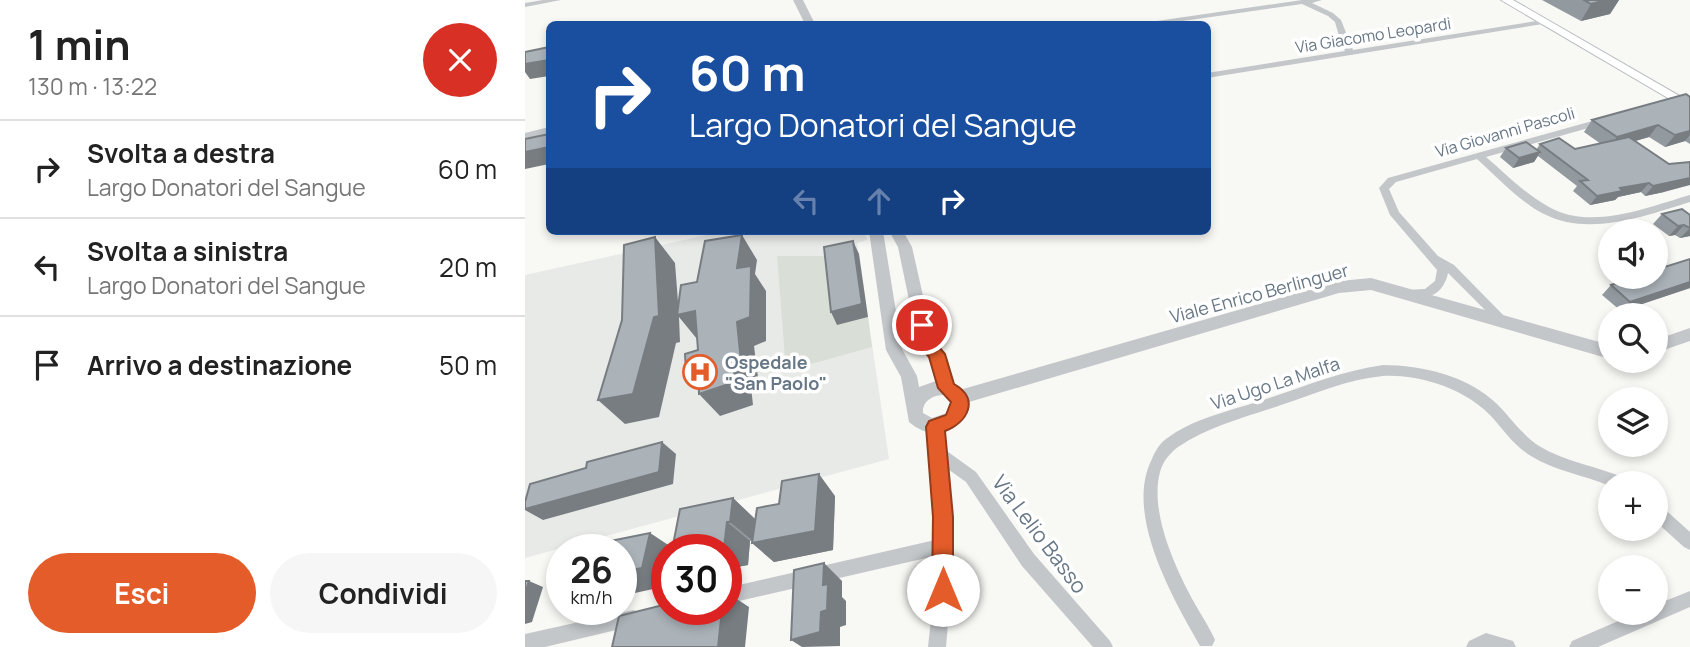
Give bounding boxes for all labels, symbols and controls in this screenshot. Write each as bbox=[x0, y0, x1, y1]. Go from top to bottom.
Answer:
street label: Via Giacomo Leopardi bbox=[1293, 12, 1453, 58]
text: 1 min bbox=[28, 15, 131, 73]
button: close bbox=[423, 23, 497, 97]
text: 60 m bbox=[689, 39, 806, 106]
icon: right bbox=[574, 49, 665, 140]
text: 130 m · 13:22 bbox=[28, 70, 157, 102]
street label: Via Giovanni Pascoli bbox=[1433, 102, 1577, 162]
text: Largo Donatori del Sangue bbox=[689, 103, 1077, 147]
text: Svolta a destra bbox=[87, 135, 275, 171]
icon: right bbox=[28, 150, 66, 188]
text: 60 m bbox=[438, 151, 497, 187]
text: Largo Donatori del Sangue bbox=[87, 171, 366, 203]
icon: left bbox=[787, 182, 825, 220]
icon: ahead bbox=[860, 182, 898, 220]
icon: right bbox=[933, 182, 971, 220]
map controls bbox=[1598, 219, 1668, 625]
button: sound bbox=[1598, 219, 1668, 289]
text: Svolta a sinistra bbox=[87, 233, 288, 269]
icon: left bbox=[28, 248, 66, 286]
text: 20 m bbox=[439, 249, 497, 285]
street label: Viale Enrico Berlinguer bbox=[1167, 257, 1352, 328]
text: Largo Donatori del Sangue bbox=[87, 269, 366, 301]
pin bbox=[892, 295, 952, 355]
button: search bbox=[1598, 303, 1668, 373]
icon: arrive bbox=[903, 306, 941, 344]
icon: arrive bbox=[28, 346, 66, 384]
text: Arrivo a destinazione bbox=[87, 347, 352, 383]
text: 50 m bbox=[439, 347, 497, 383]
place label: Ospedale "San Paolo" bbox=[725, 350, 827, 395]
street label: Via Ugo La Malfa bbox=[1208, 351, 1342, 415]
hospital icon: Ospedale "San Paolo" bbox=[681, 353, 719, 391]
button: layers bbox=[1598, 387, 1668, 457]
street label: Via Lelio Basso bbox=[986, 469, 1094, 599]
button: + bbox=[1598, 471, 1668, 541]
speed limit sign: 30 bbox=[651, 534, 742, 625]
text: 26 bbox=[570, 546, 613, 594]
button: Esci bbox=[28, 553, 256, 633]
button: Condividi bbox=[270, 553, 497, 633]
position arrow bbox=[906, 553, 980, 627]
button: − bbox=[1598, 555, 1668, 625]
text: km/h bbox=[571, 585, 612, 609]

